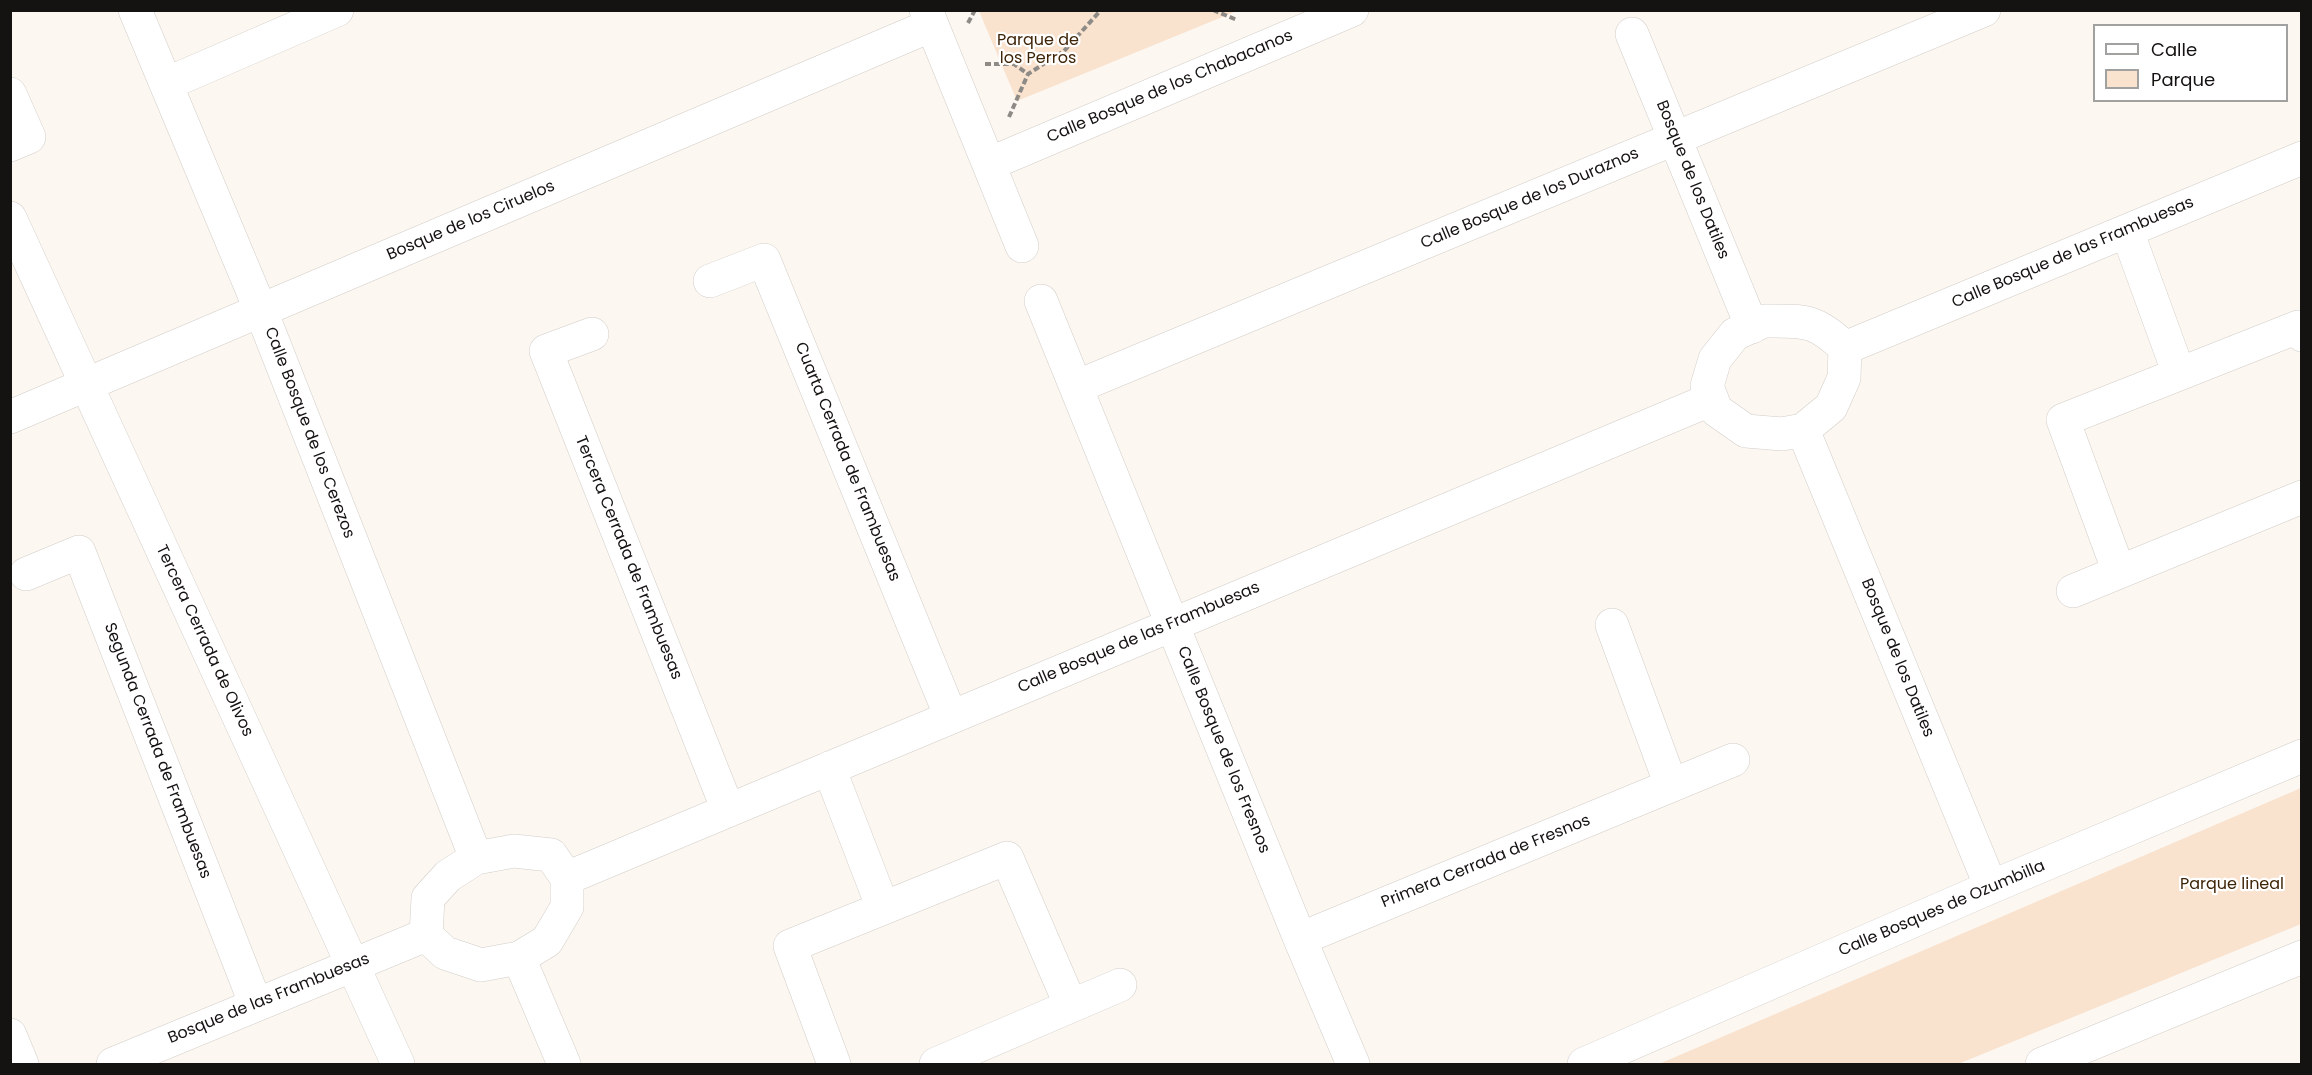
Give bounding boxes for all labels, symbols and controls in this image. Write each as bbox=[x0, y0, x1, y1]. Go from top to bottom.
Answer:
legend bbox=[2093, 24, 2288, 102]
street label: Calle Bosque de los Chabacanos bbox=[1044, 26, 1296, 148]
park label: Parque de los Perros bbox=[997, 31, 1079, 69]
text: Calle bbox=[2151, 37, 2197, 62]
text: Parque bbox=[2151, 67, 2215, 92]
street label: Bosque de los Datiles bbox=[1651, 98, 1733, 262]
street label: Calle Bosque de los Duraznos bbox=[1418, 144, 1642, 254]
street label: Bosque de los Ciruelos bbox=[384, 177, 558, 265]
street label: Calle Bosque de las Frambuesas bbox=[1949, 193, 2197, 313]
street label: Calle Bosque de los Cerezos bbox=[260, 325, 358, 541]
street label: Cuarta Cerrada de Frambuesas bbox=[790, 340, 904, 584]
street label: Tercera Cerrada de Frambuesas bbox=[570, 433, 686, 683]
street label: Tercera Cerrada de Olivos bbox=[151, 542, 257, 740]
street label: Bosque de los Datiles bbox=[1856, 576, 1938, 740]
street label: Calle Bosque de las Frambuesas bbox=[1015, 578, 1263, 698]
street label: Segunda Cerrada de Frambuesas bbox=[99, 620, 215, 882]
street label: Calle Bosque de los Fresnos bbox=[1173, 644, 1273, 856]
street label: Primera Cerrada de Fresnos bbox=[1379, 811, 1593, 913]
street label: Calle Bosques de Ozumbilla bbox=[1836, 857, 2048, 961]
park label: Parque lineal bbox=[2180, 875, 2284, 895]
street label: Bosque de las Frambuesas bbox=[165, 950, 373, 1048]

